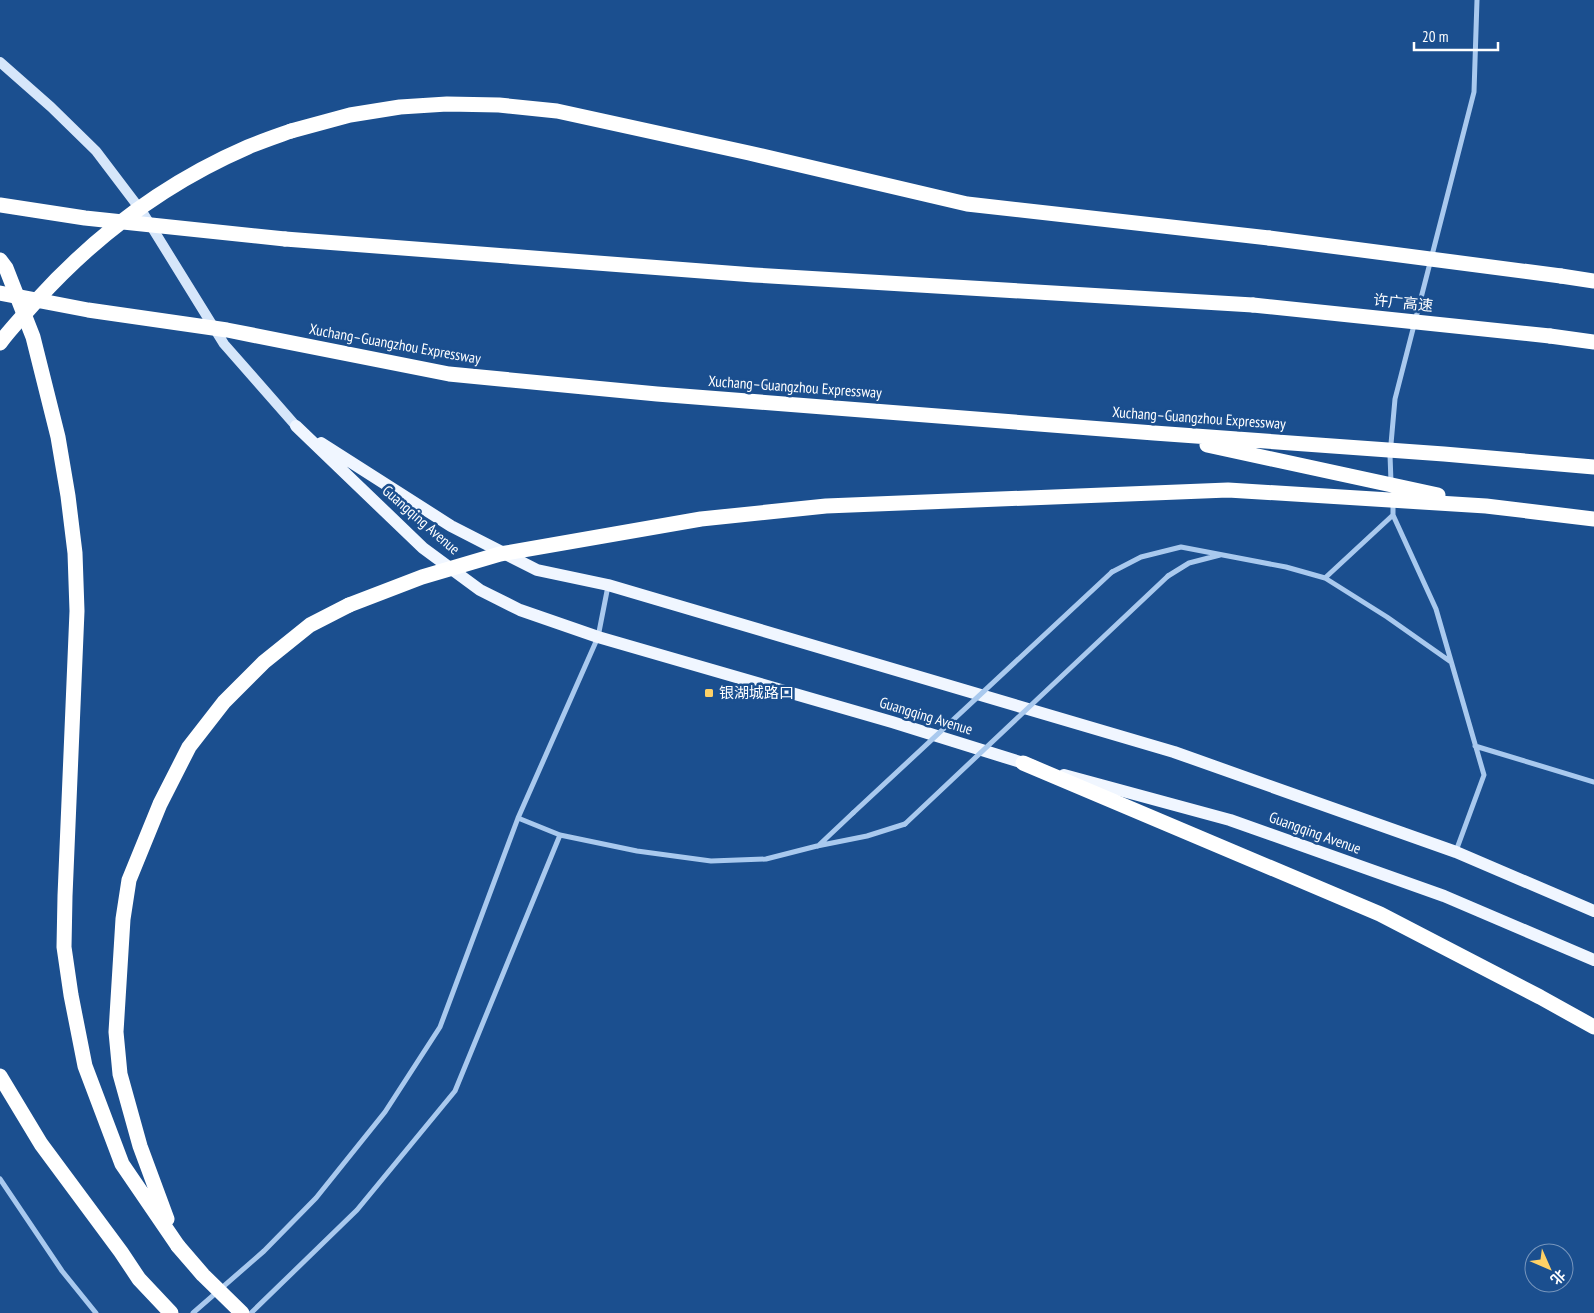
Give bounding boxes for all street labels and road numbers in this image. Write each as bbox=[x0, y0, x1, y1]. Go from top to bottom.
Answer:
street label: 许广高速 bbox=[1372, 290, 1434, 315]
street label: Xuchang–Guangzhou Expressway bbox=[308, 319, 483, 368]
street label: Xuchang–Guangzhou Expressway bbox=[708, 371, 883, 402]
street label: Xuchang–Guangzhou Expressway bbox=[1112, 402, 1287, 433]
street label: Guangqing Avenue bbox=[379, 481, 464, 558]
street label: Guangqing Avenue bbox=[877, 692, 975, 739]
street label: Guangqing Avenue bbox=[1267, 807, 1364, 858]

